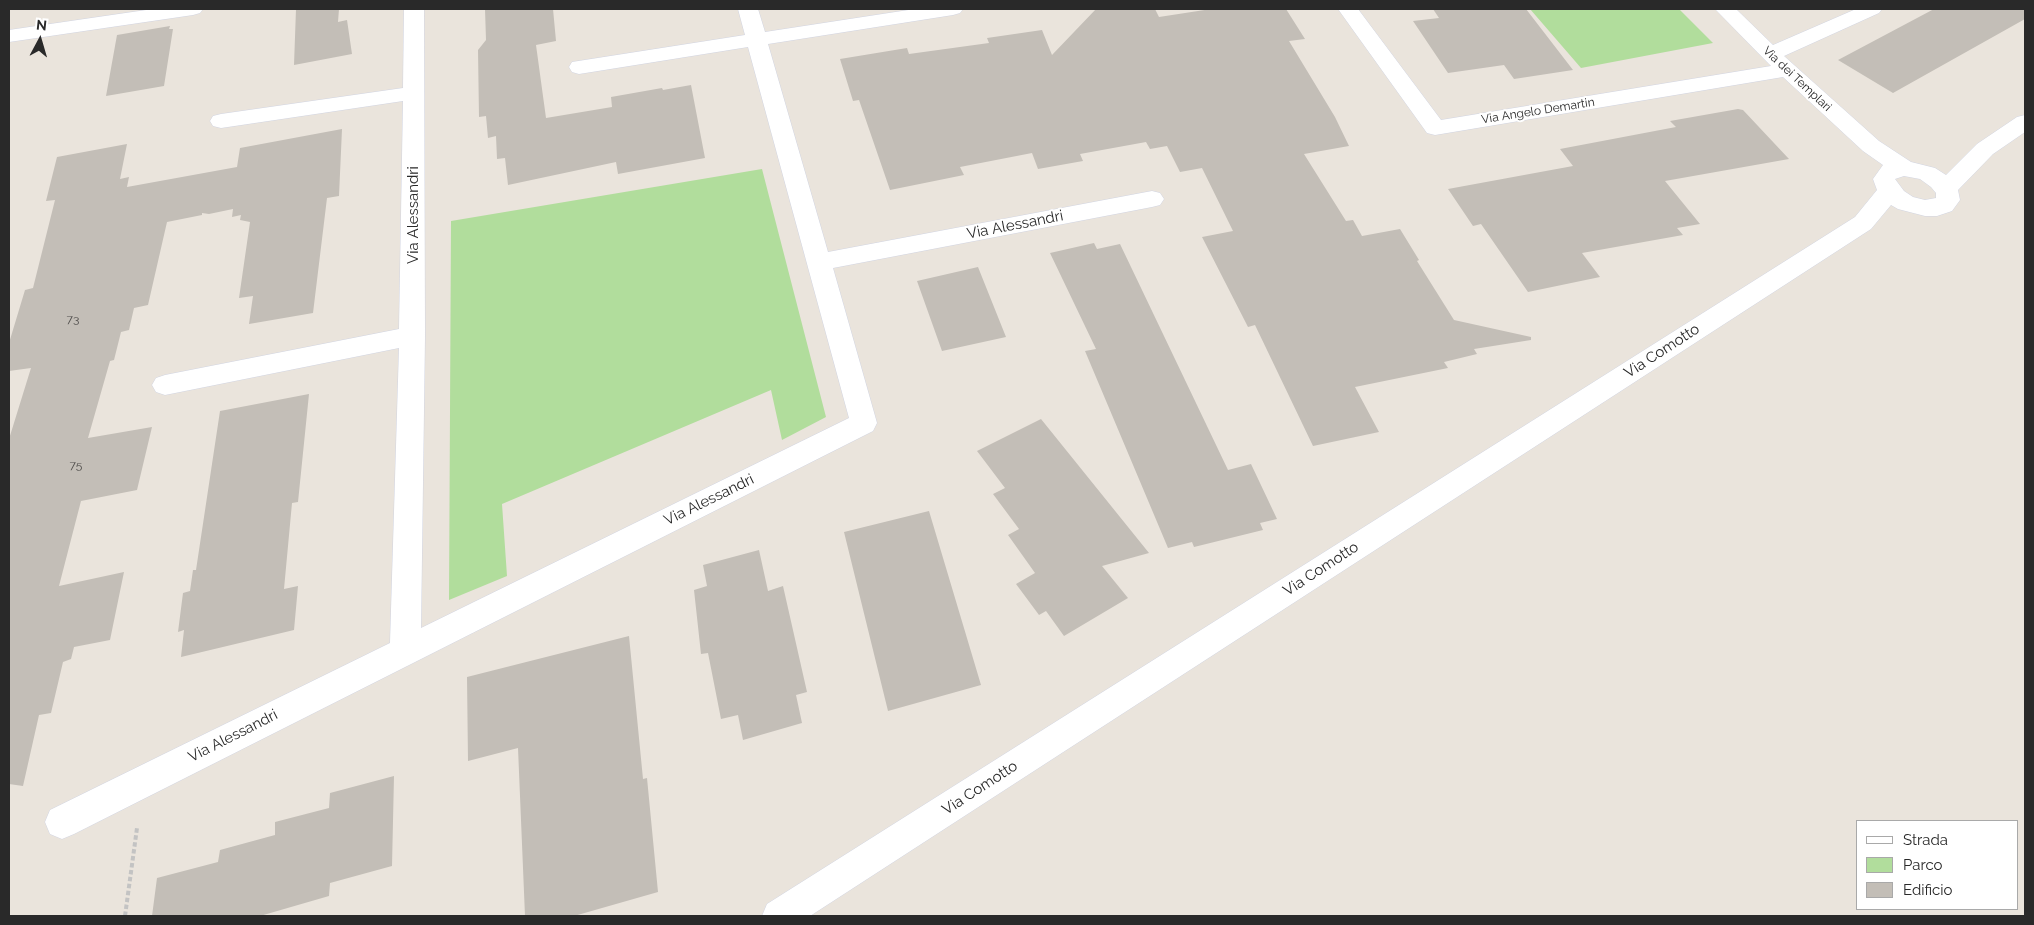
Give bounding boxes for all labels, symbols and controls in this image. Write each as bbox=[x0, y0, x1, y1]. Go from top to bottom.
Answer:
north arrow bbox=[15, 15, 65, 65]
text: N bbox=[35, 17, 48, 34]
street label: Via dei Templari bbox=[1760, 44, 1834, 114]
street label: Via Angelo Demartin bbox=[1480, 95, 1596, 127]
street label: Via Alessandri bbox=[404, 166, 422, 264]
street label: Via Alessandri bbox=[965, 207, 1065, 243]
house number: 73 bbox=[67, 312, 79, 326]
street label: Via Comotto bbox=[1621, 320, 1703, 382]
house number: 75 bbox=[70, 458, 82, 472]
street label: Via Alessandri bbox=[661, 470, 757, 530]
street label: Via Comotto bbox=[1280, 538, 1362, 600]
street label: Via Alessandri bbox=[185, 706, 281, 766]
street label: Via Comotto bbox=[939, 757, 1021, 819]
legend bbox=[1856, 820, 2019, 910]
text: Strada bbox=[1903, 831, 1948, 849]
text: Parco bbox=[1903, 856, 1943, 874]
text: Edificio bbox=[1903, 881, 1953, 899]

